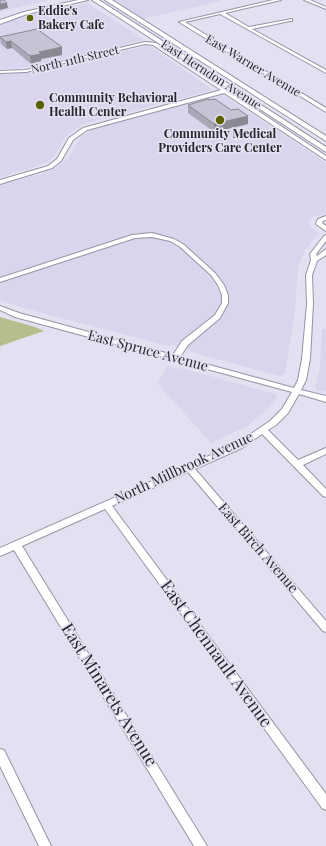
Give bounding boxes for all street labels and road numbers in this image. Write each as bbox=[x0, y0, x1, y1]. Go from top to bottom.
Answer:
street label: East Warner Avenue bbox=[203, 32, 303, 100]
street label: East Herndon Avenue bbox=[158, 37, 264, 113]
street label: North 11th Street bbox=[30, 43, 120, 77]
street label: East Spruce Avenue bbox=[86, 327, 210, 375]
street label: North Millbrook Avenue bbox=[112, 428, 256, 508]
street label: East Birch Avenue bbox=[214, 500, 302, 596]
street label: East Chennault Avenue bbox=[156, 576, 276, 732]
street label: East Minarets Avenue bbox=[57, 620, 161, 770]

